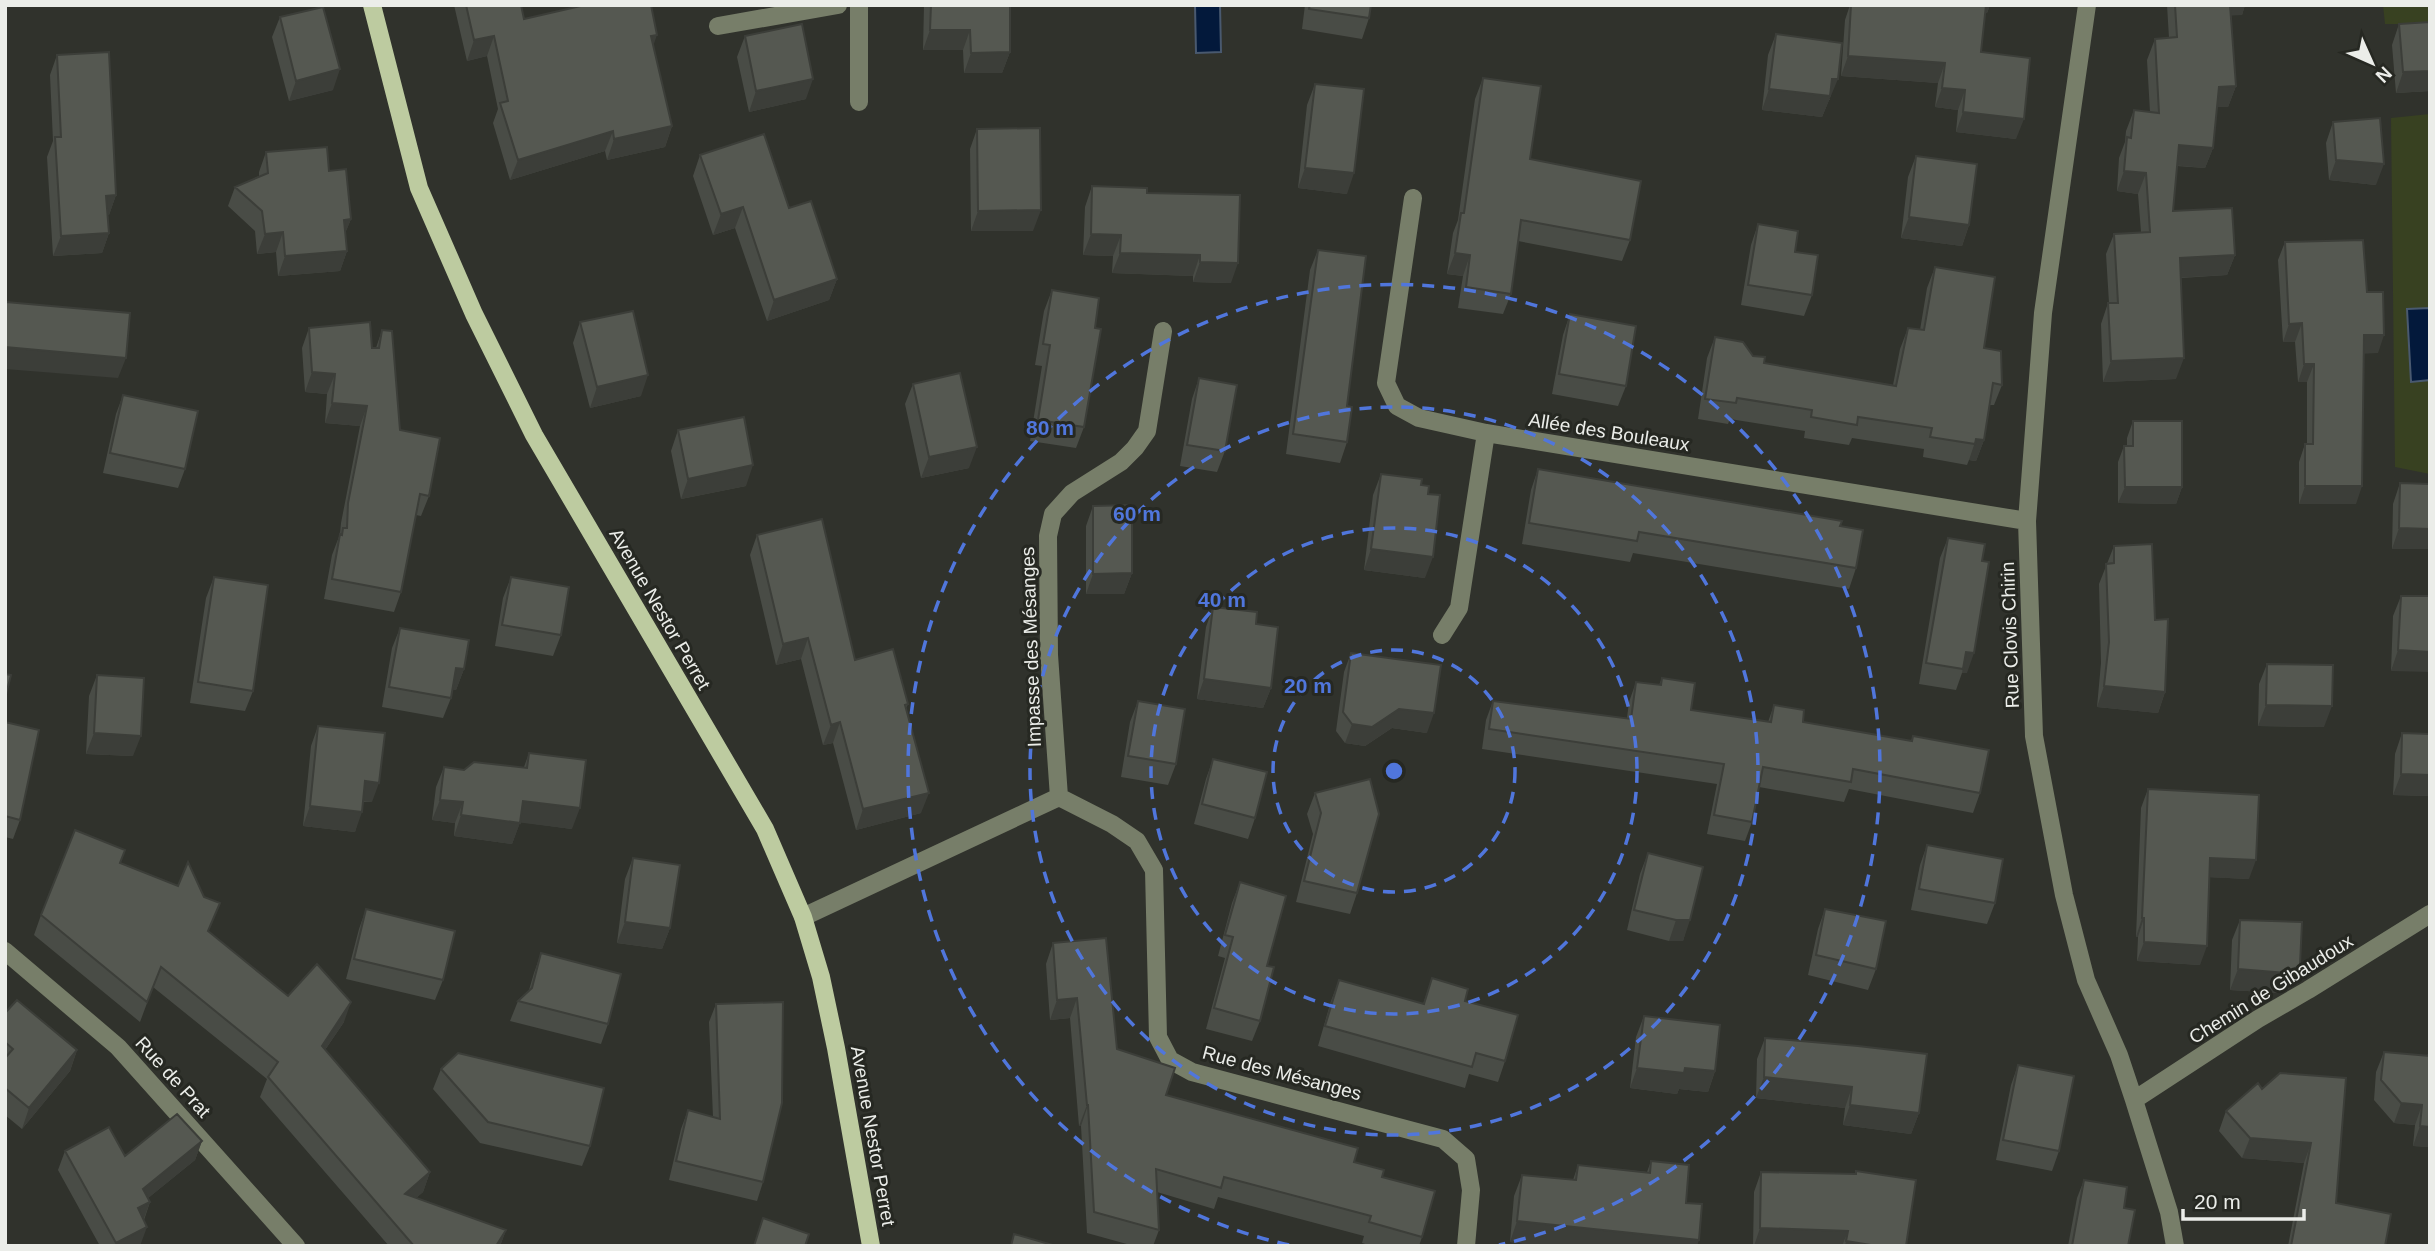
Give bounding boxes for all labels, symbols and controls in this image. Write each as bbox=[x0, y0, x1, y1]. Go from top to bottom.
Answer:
north arrow bbox=[2337, 28, 2407, 98]
text: N bbox=[2371, 62, 2396, 87]
street label: Allée des Bouleaux bbox=[1527, 409, 1691, 455]
text: 80 m bbox=[1026, 416, 1074, 439]
text: 60 m bbox=[1113, 502, 1161, 525]
street label: Avenue Nestor Perret bbox=[605, 525, 715, 694]
street label: Impasse des Mésanges bbox=[1017, 546, 1045, 748]
street label: Rue Clovis Chirin bbox=[1997, 561, 2023, 709]
text: 40 m bbox=[1198, 588, 1246, 611]
text: 20 m bbox=[1284, 674, 1332, 697]
centre of rings bbox=[1382, 759, 1406, 783]
street label: Chemin de Gibaudoux bbox=[2185, 930, 2357, 1048]
street label: Rue de Prat bbox=[131, 1032, 215, 1122]
street label: Rue des Mésanges bbox=[1200, 1042, 1364, 1104]
street label: Avenue Nestor Perret bbox=[847, 1044, 899, 1228]
scale bar bbox=[2183, 1178, 2304, 1222]
text: 20 m bbox=[2194, 1190, 2241, 1213]

